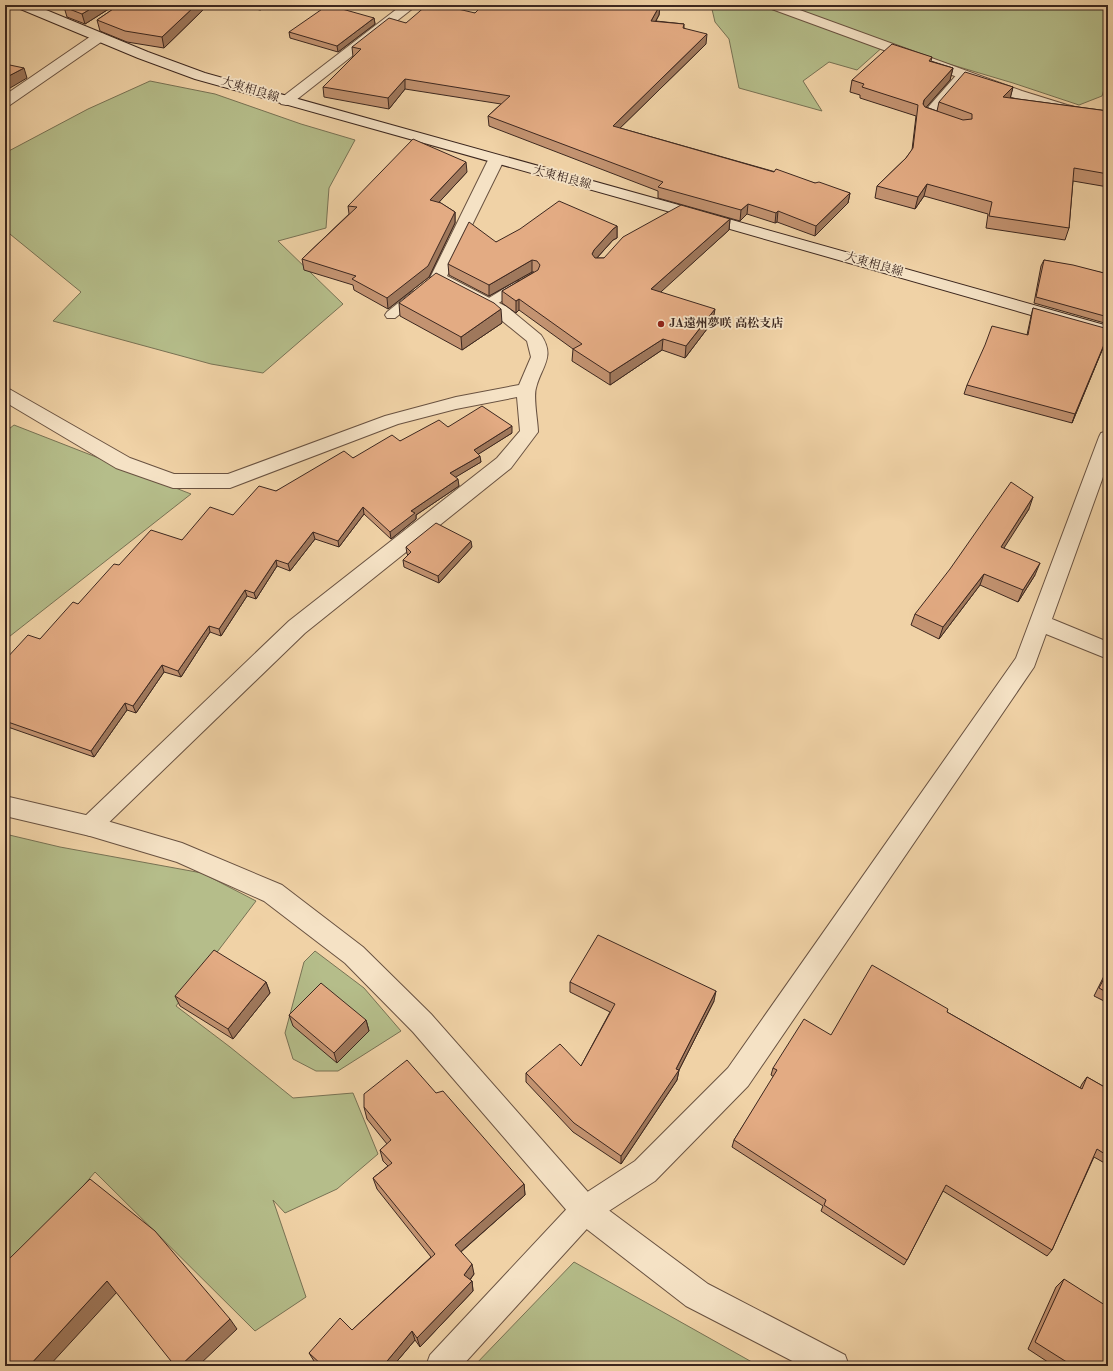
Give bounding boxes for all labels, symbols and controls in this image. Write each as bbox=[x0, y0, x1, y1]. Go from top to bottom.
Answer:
street label: 大東相良線 bbox=[220, 74, 281, 105]
street label: 大東相良線 bbox=[531, 163, 593, 192]
street label: 大東相良線 bbox=[844, 249, 905, 279]
place label: JA遠州夢咲 高松支店 bbox=[669, 316, 783, 330]
marker: JA遠州夢咲 高松支店 bbox=[656, 319, 666, 329]

